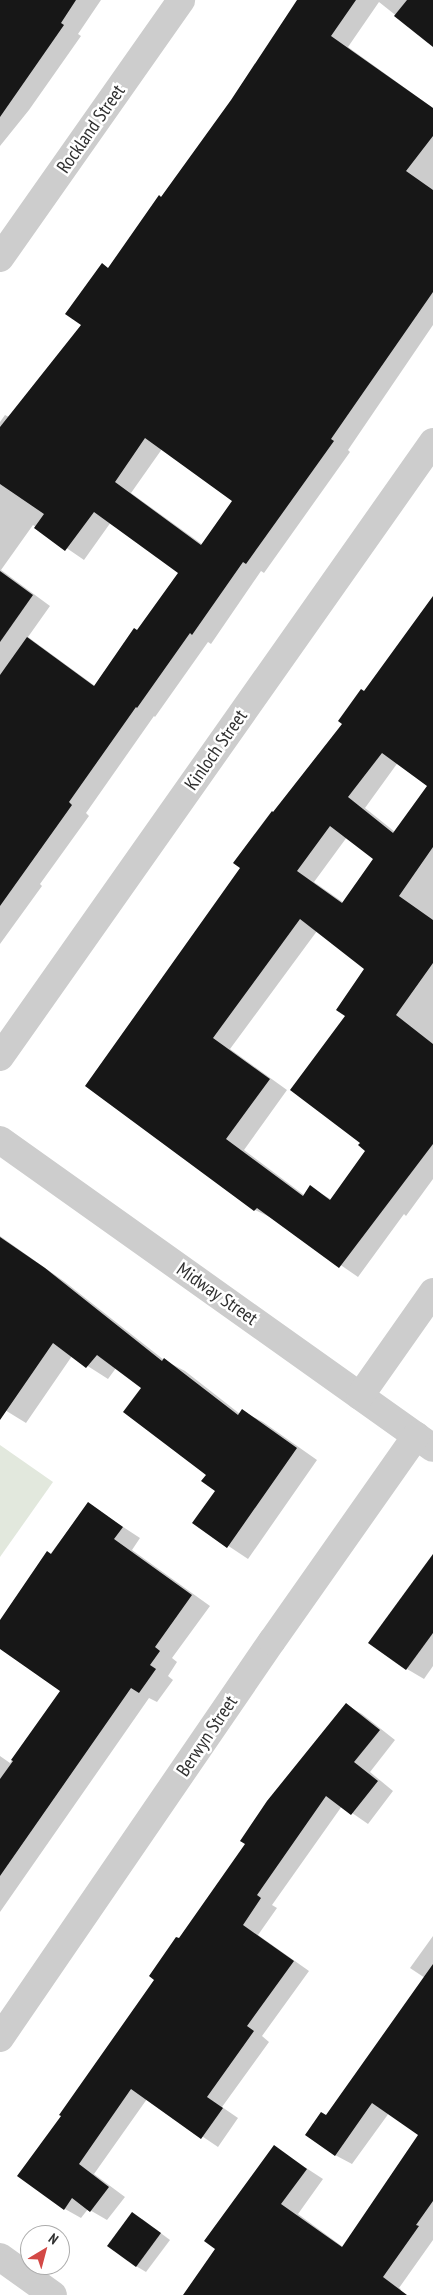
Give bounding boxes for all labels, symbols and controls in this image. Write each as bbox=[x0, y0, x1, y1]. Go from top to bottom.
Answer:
street label: Rockland Street bbox=[52, 80, 130, 178]
street label: Kinloch Street bbox=[180, 705, 252, 795]
street label: Midway Street bbox=[172, 1258, 262, 1330]
street label: Berwyn Street bbox=[172, 1691, 242, 1781]
north arrow bbox=[20, 2225, 70, 2275]
text: N bbox=[45, 2229, 62, 2248]

